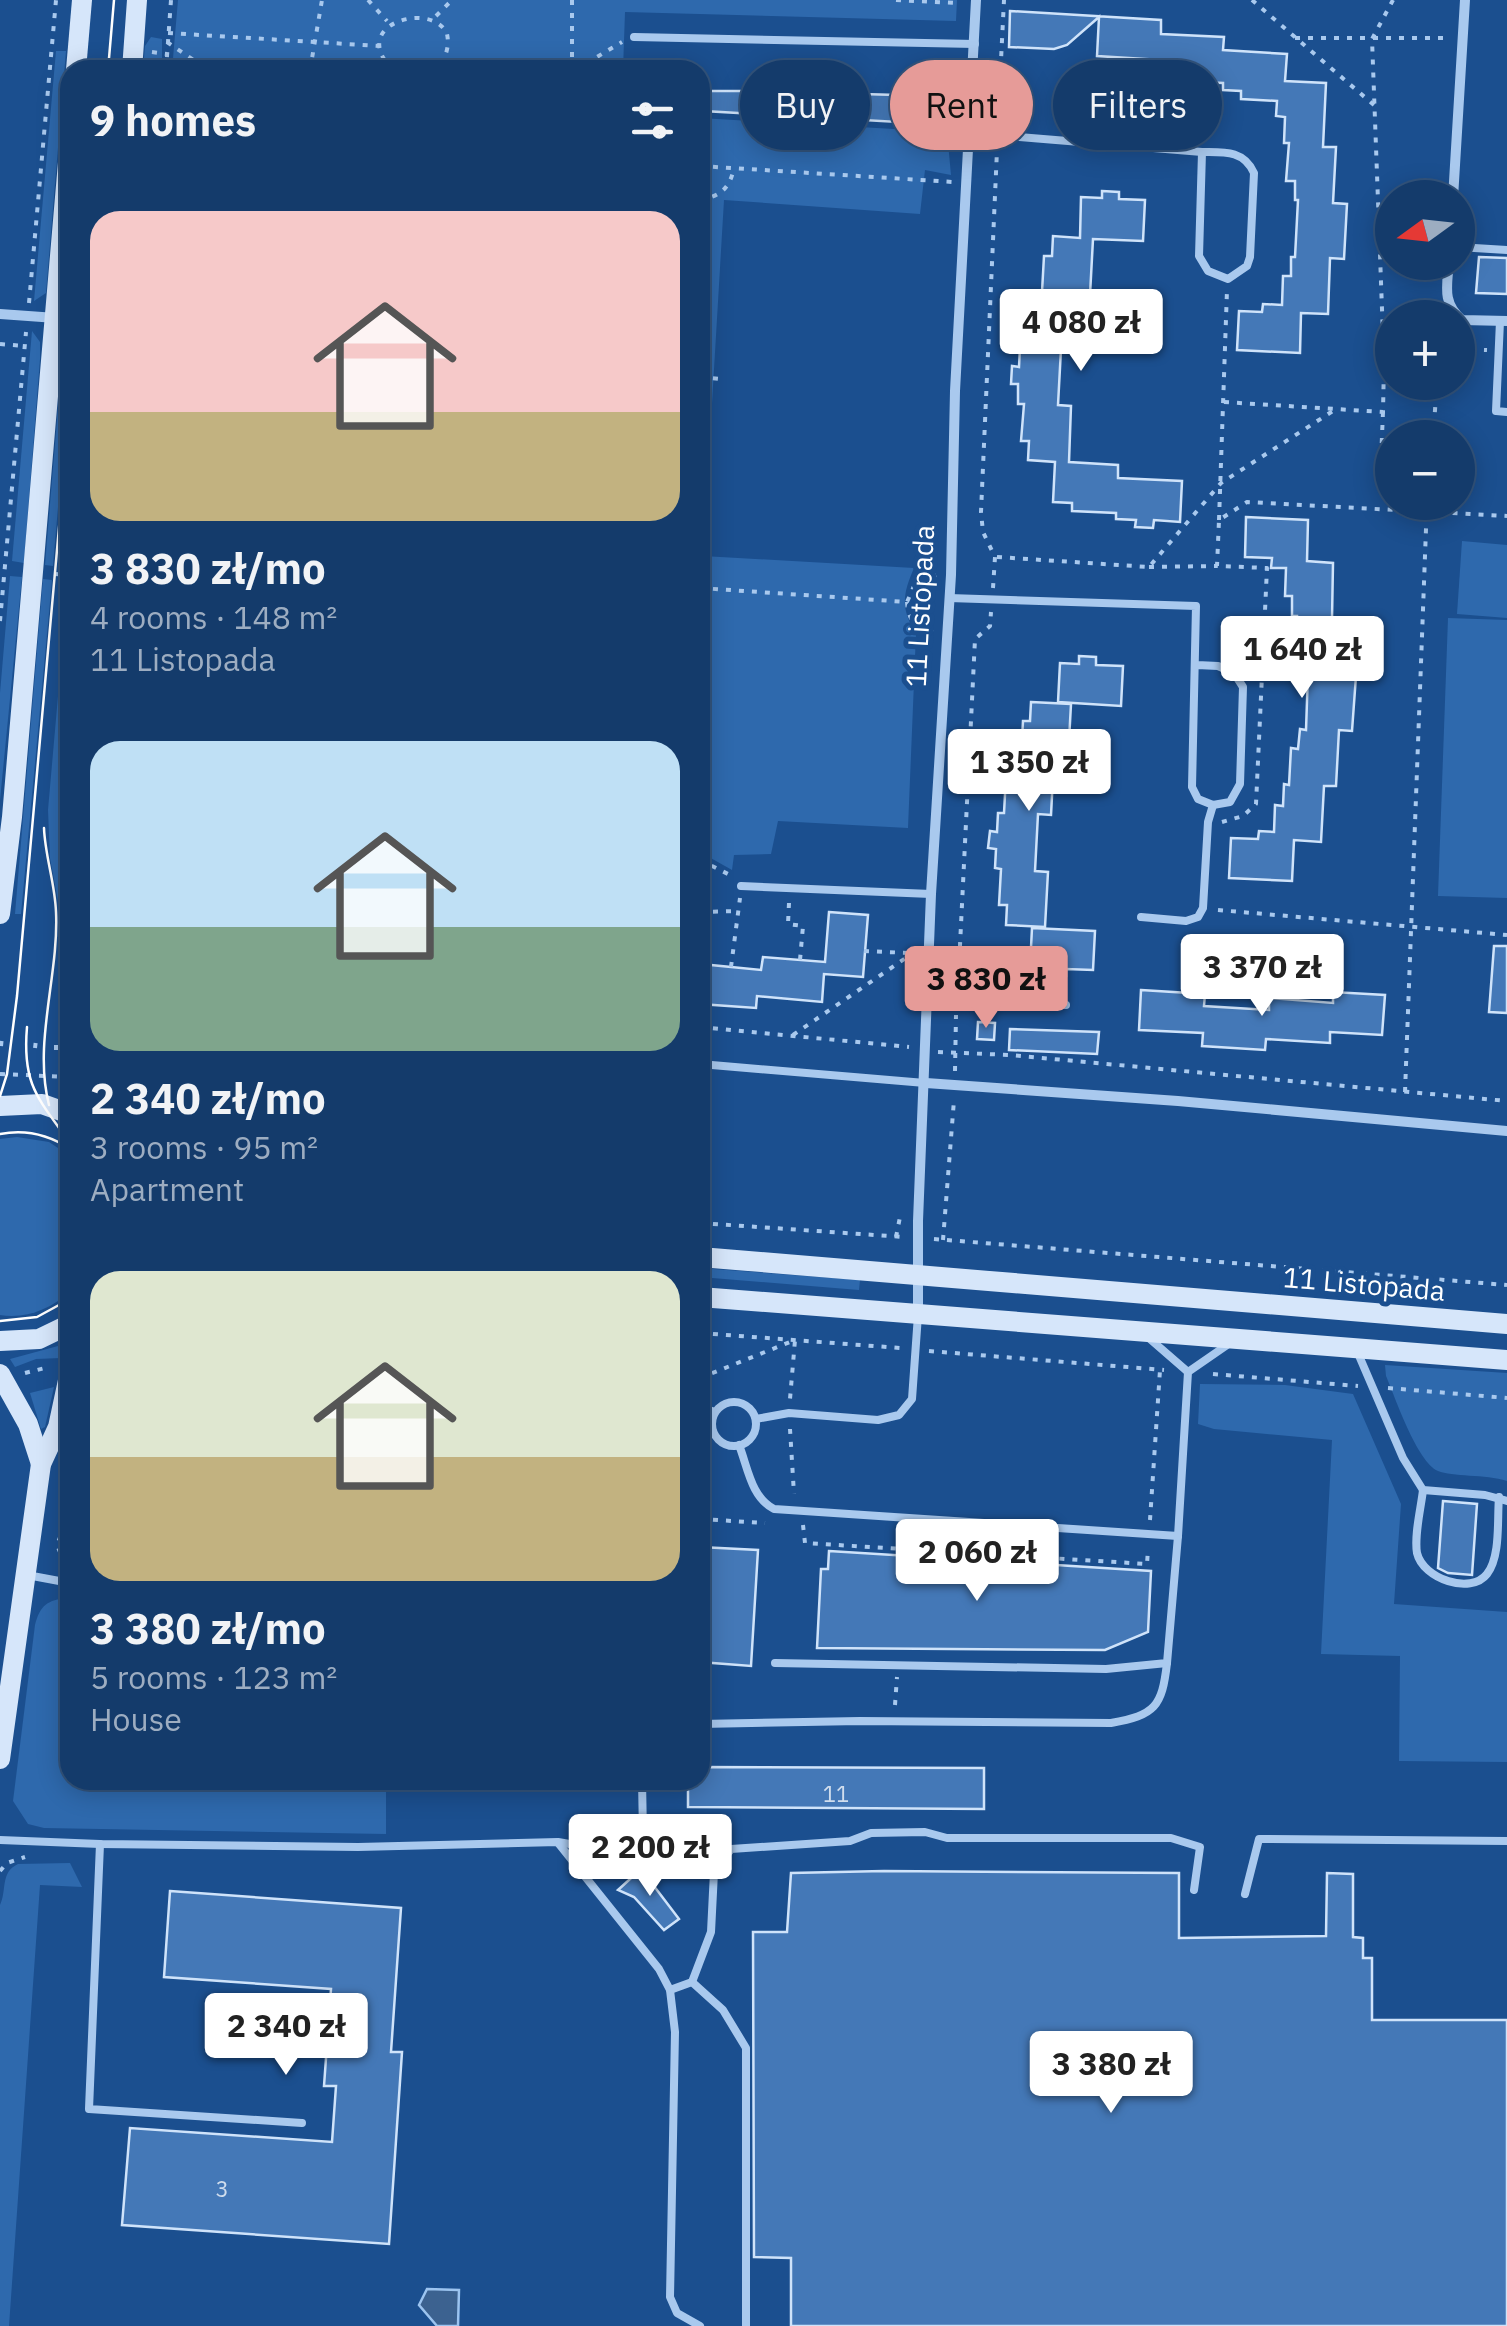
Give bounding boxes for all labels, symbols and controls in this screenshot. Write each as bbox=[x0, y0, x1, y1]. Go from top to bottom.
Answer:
chip: Buy bbox=[740, 60, 870, 150]
chip: Rent bbox=[890, 60, 1033, 150]
chip: Filters bbox=[1053, 60, 1222, 150]
text: 9 homes bbox=[90, 93, 256, 148]
icon: filters bbox=[625, 93, 680, 148]
north arrow bbox=[1375, 180, 1475, 280]
map controls bbox=[1375, 180, 1475, 520]
icon: home bbox=[295, 276, 475, 456]
pin: 4 080 zł bbox=[978, 289, 1184, 374]
text: 4 080 zł bbox=[1022, 300, 1140, 342]
button: + bbox=[1375, 300, 1475, 400]
button: − bbox=[1375, 420, 1475, 520]
street label: 11 Listopada bbox=[897, 524, 942, 688]
text: 3 830 zł/mo bbox=[90, 541, 326, 596]
text: 4 rooms · 148 m² bbox=[90, 596, 337, 638]
pin: 1 640 zł bbox=[1199, 616, 1405, 701]
text: 1 640 zł bbox=[1243, 627, 1361, 669]
text: 11 Listopada bbox=[90, 638, 276, 680]
pin: 1 350 zł bbox=[926, 729, 1132, 814]
text: 1 350 zł bbox=[970, 740, 1088, 782]
icon: home bbox=[295, 806, 475, 986]
pin: 3 370 zł bbox=[1159, 934, 1365, 1019]
text: 3 370 zł bbox=[1203, 945, 1321, 987]
pin: 3 830 zł bbox=[883, 946, 1089, 1031]
text: 3 830 zł bbox=[927, 957, 1045, 999]
text: 2 340 zł/mo bbox=[90, 1071, 326, 1126]
text: 3 rooms · 95 m² bbox=[90, 1126, 318, 1168]
text: Apartment bbox=[90, 1168, 244, 1210]
street label: 11 Listopada bbox=[1282, 1258, 1447, 1309]
icon: home bbox=[295, 1336, 475, 1516]
pin: 2 060 zł bbox=[874, 1519, 1080, 1604]
text: 2 060 zł bbox=[918, 1530, 1036, 1572]
text: 3 380 zł/mo bbox=[90, 1601, 326, 1656]
text: 5 rooms · 123 m² bbox=[90, 1656, 337, 1698]
text: House bbox=[90, 1698, 182, 1740]
house number: 11 bbox=[823, 1779, 849, 1808]
pin: 2 200 zł bbox=[547, 1814, 753, 1899]
text: 2 200 zł bbox=[591, 1825, 709, 1867]
pin: 2 340 zł bbox=[183, 1993, 389, 2078]
text: 2 340 zł bbox=[227, 2004, 345, 2046]
pin: 3 380 zł bbox=[1008, 2031, 1214, 2116]
text: 3 380 zł bbox=[1052, 2042, 1170, 2084]
house number: 3 bbox=[215, 2174, 229, 2203]

